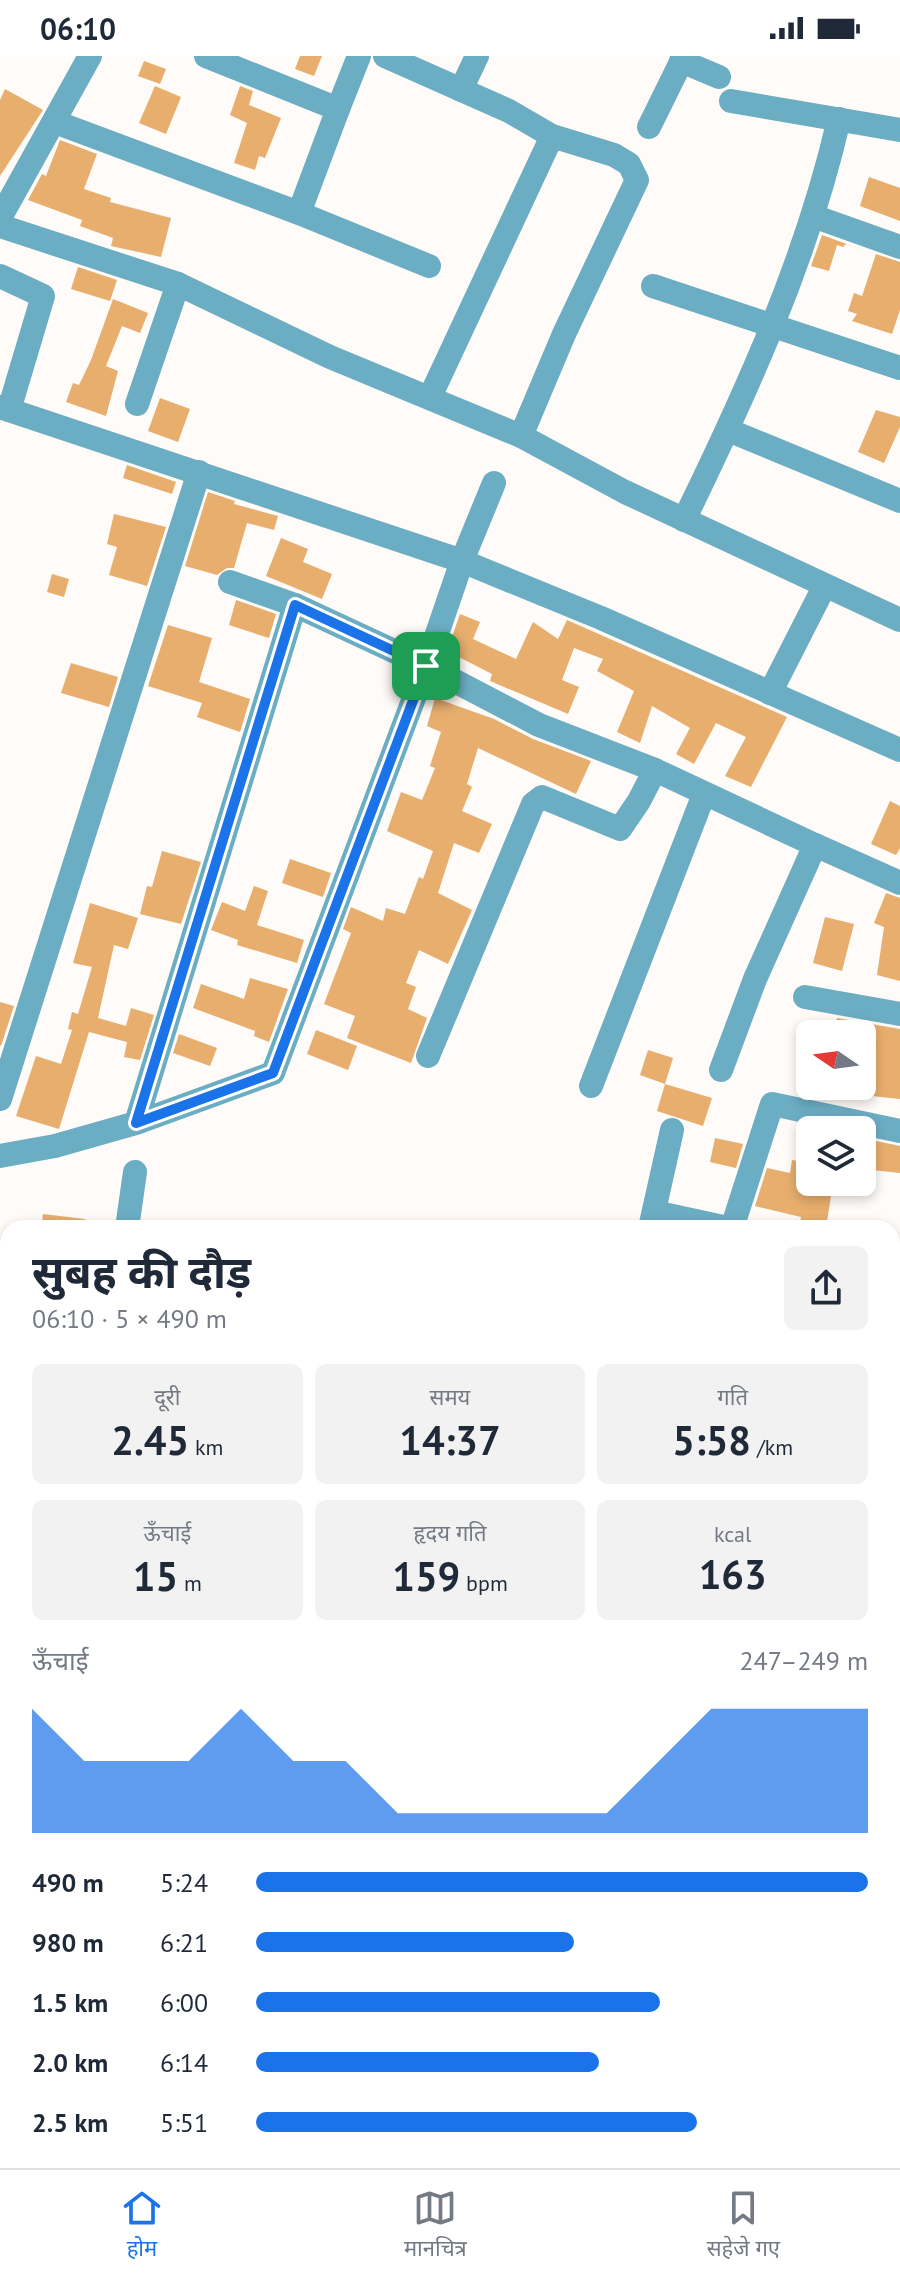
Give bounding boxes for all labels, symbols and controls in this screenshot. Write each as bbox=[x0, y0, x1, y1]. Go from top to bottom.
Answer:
text: 06:10 bbox=[40, 9, 116, 48]
pin bbox=[392, 632, 460, 700]
icon: arrive bbox=[404, 644, 448, 688]
north arrow bbox=[796, 1020, 876, 1100]
map controls bbox=[796, 1020, 876, 1196]
button: layers bbox=[796, 1116, 876, 1196]
text: सुबह की दौड़ bbox=[32, 1243, 251, 1300]
button: share bbox=[784, 1246, 868, 1330]
text: 06:10 · 5 × 490 m bbox=[32, 1302, 227, 1335]
text: दूरी bbox=[154, 1383, 181, 1411]
text: समय bbox=[430, 1383, 470, 1411]
text: गति bbox=[717, 1383, 748, 1411]
text: 2.45 bbox=[111, 1414, 189, 1466]
text: 14:37 bbox=[399, 1414, 501, 1466]
text: 5:58 bbox=[672, 1414, 751, 1466]
text: km bbox=[189, 1433, 223, 1461]
text: /km bbox=[751, 1433, 793, 1461]
text: ऊँचाई bbox=[143, 1519, 191, 1547]
text: हृदय गति bbox=[413, 1519, 487, 1547]
text: kcal bbox=[714, 1520, 751, 1548]
text: 163 bbox=[699, 1548, 767, 1600]
text: 15 bbox=[133, 1550, 178, 1602]
text: 159 bbox=[392, 1550, 460, 1602]
text: m bbox=[178, 1569, 202, 1597]
text: bpm bbox=[460, 1569, 508, 1597]
text: ऊँचाई bbox=[32, 1644, 88, 1677]
text: 247–249 m bbox=[739, 1644, 868, 1677]
text: 490 m bbox=[32, 1866, 104, 1899]
text: 5:24 bbox=[160, 1866, 208, 1899]
text: 980 m bbox=[32, 1926, 104, 1959]
text: 6:21 bbox=[160, 1926, 208, 1959]
text: 1.5 km bbox=[32, 1986, 108, 2019]
text: 6:00 bbox=[160, 1986, 208, 2019]
text: 2.0 km bbox=[32, 2046, 108, 2079]
text: 6:14 bbox=[160, 2046, 208, 2079]
text: 2.5 km bbox=[32, 2106, 108, 2139]
text: 5:51 bbox=[160, 2106, 208, 2139]
tab: होम bbox=[120, 2186, 164, 2265]
tab: मानचित्र bbox=[404, 2186, 467, 2265]
tab: सहेजे गए bbox=[707, 2186, 780, 2265]

